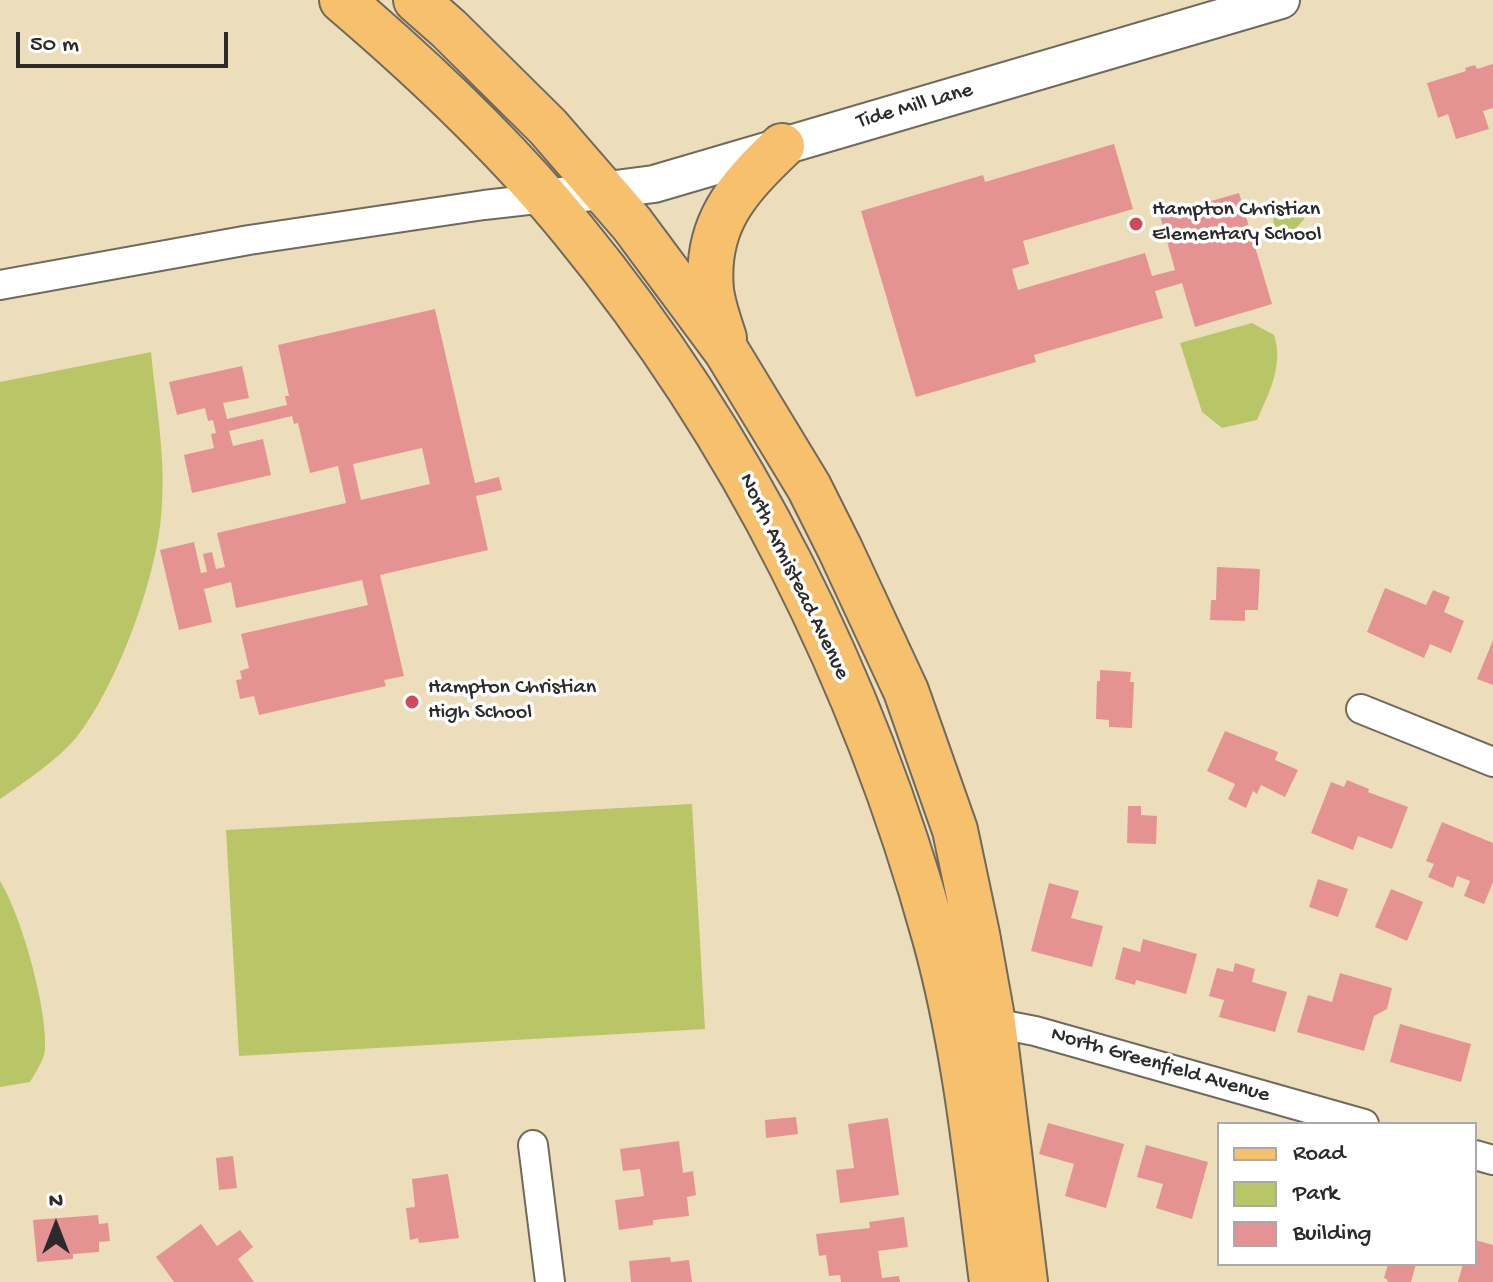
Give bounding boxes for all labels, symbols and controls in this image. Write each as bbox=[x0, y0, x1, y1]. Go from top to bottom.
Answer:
scale bar bbox=[20, 16, 232, 66]
text: 50 m bbox=[30, 31, 79, 60]
street label: Tide Mill Lane bbox=[854, 78, 976, 136]
place label: Hampton Christian Elementary School bbox=[1152, 198, 1322, 250]
marker: Hampton Christian Elementary School bbox=[1127, 215, 1145, 233]
street label: North Armistead Avenue bbox=[732, 470, 854, 684]
place label: Hampton Christian High School bbox=[428, 676, 596, 728]
marker: Hampton Christian High School bbox=[403, 693, 421, 711]
street label: North Greenfield Avenue bbox=[1048, 1022, 1272, 1110]
legend bbox=[1217, 1122, 1477, 1266]
text: Road bbox=[1293, 1140, 1345, 1169]
text: Park bbox=[1293, 1180, 1339, 1209]
north arrow bbox=[16, 1186, 96, 1266]
text: N bbox=[49, 1189, 63, 1215]
text: Building bbox=[1293, 1220, 1371, 1249]

